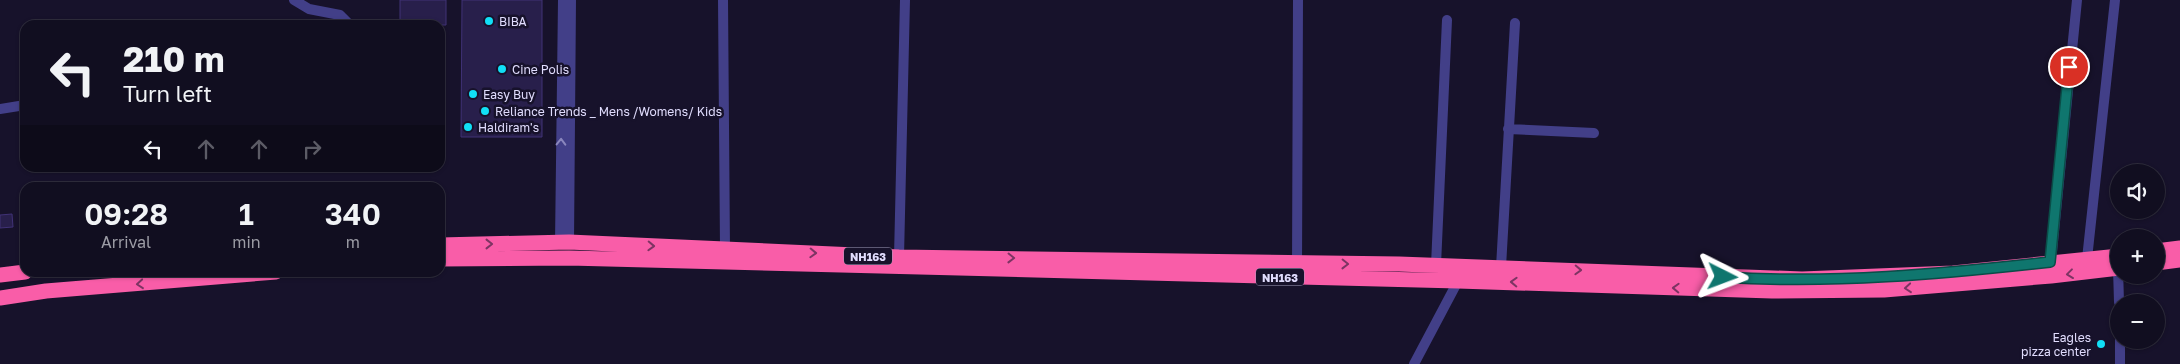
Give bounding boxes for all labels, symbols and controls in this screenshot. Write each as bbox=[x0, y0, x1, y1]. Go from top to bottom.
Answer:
place label: BIBA bbox=[499, 14, 527, 29]
marker: BIBA bbox=[483, 15, 495, 27]
text: 210 m bbox=[123, 38, 225, 80]
icon: left bbox=[40, 40, 105, 105]
pin bbox=[2048, 46, 2090, 88]
icon: arrive bbox=[2055, 53, 2083, 81]
place label: Cine Polis bbox=[512, 62, 569, 77]
marker: Cine Polis bbox=[496, 63, 508, 75]
text: Turn left bbox=[123, 80, 212, 107]
place label: Easy Buy bbox=[483, 87, 535, 102]
marker: Easy Buy bbox=[467, 88, 479, 100]
place label: Reliance Trends _ Mens /Womens/ Kids bbox=[495, 104, 722, 119]
marker: Reliance Trends _ Mens /Womens/ Kids bbox=[479, 105, 491, 117]
place label: Haldiram's bbox=[478, 120, 539, 135]
marker: Haldiram's bbox=[462, 121, 474, 133]
icon: left bbox=[139, 135, 167, 163]
icon: ahead bbox=[192, 135, 220, 163]
icon: ahead bbox=[245, 135, 273, 163]
icon: right bbox=[298, 135, 326, 163]
one-way arrow bbox=[556, 137, 567, 145]
map controls bbox=[2110, 164, 2165, 349]
button: sound bbox=[2110, 164, 2165, 219]
text: 09:28 bbox=[84, 196, 168, 232]
text: 1 bbox=[239, 196, 254, 232]
text: 340 bbox=[325, 196, 381, 232]
button: + bbox=[2110, 229, 2165, 284]
text: Arrival bbox=[101, 232, 151, 252]
text: min bbox=[232, 232, 261, 252]
text: m bbox=[346, 232, 360, 252]
one-way arrow bbox=[485, 239, 493, 249]
one-way arrow bbox=[648, 241, 655, 251]
one-way arrow bbox=[810, 248, 818, 259]
road number: NH163 bbox=[844, 248, 892, 264]
position arrow bbox=[1696, 250, 1748, 302]
one-way arrow bbox=[1008, 253, 1015, 263]
one-way arrow bbox=[1342, 259, 1350, 269]
one-way arrow bbox=[1574, 264, 1582, 275]
road number: NH163 bbox=[1256, 268, 1304, 286]
one-way arrow bbox=[2066, 268, 2074, 279]
one-way arrow bbox=[1509, 277, 1517, 288]
one-way arrow bbox=[136, 278, 144, 289]
one-way arrow bbox=[1904, 282, 1912, 293]
one-way arrow bbox=[1672, 283, 1680, 293]
button: − bbox=[2110, 294, 2165, 349]
place label: Eagles pizza center bbox=[2021, 330, 2091, 359]
marker: Eagles pizza center bbox=[2095, 338, 2107, 350]

